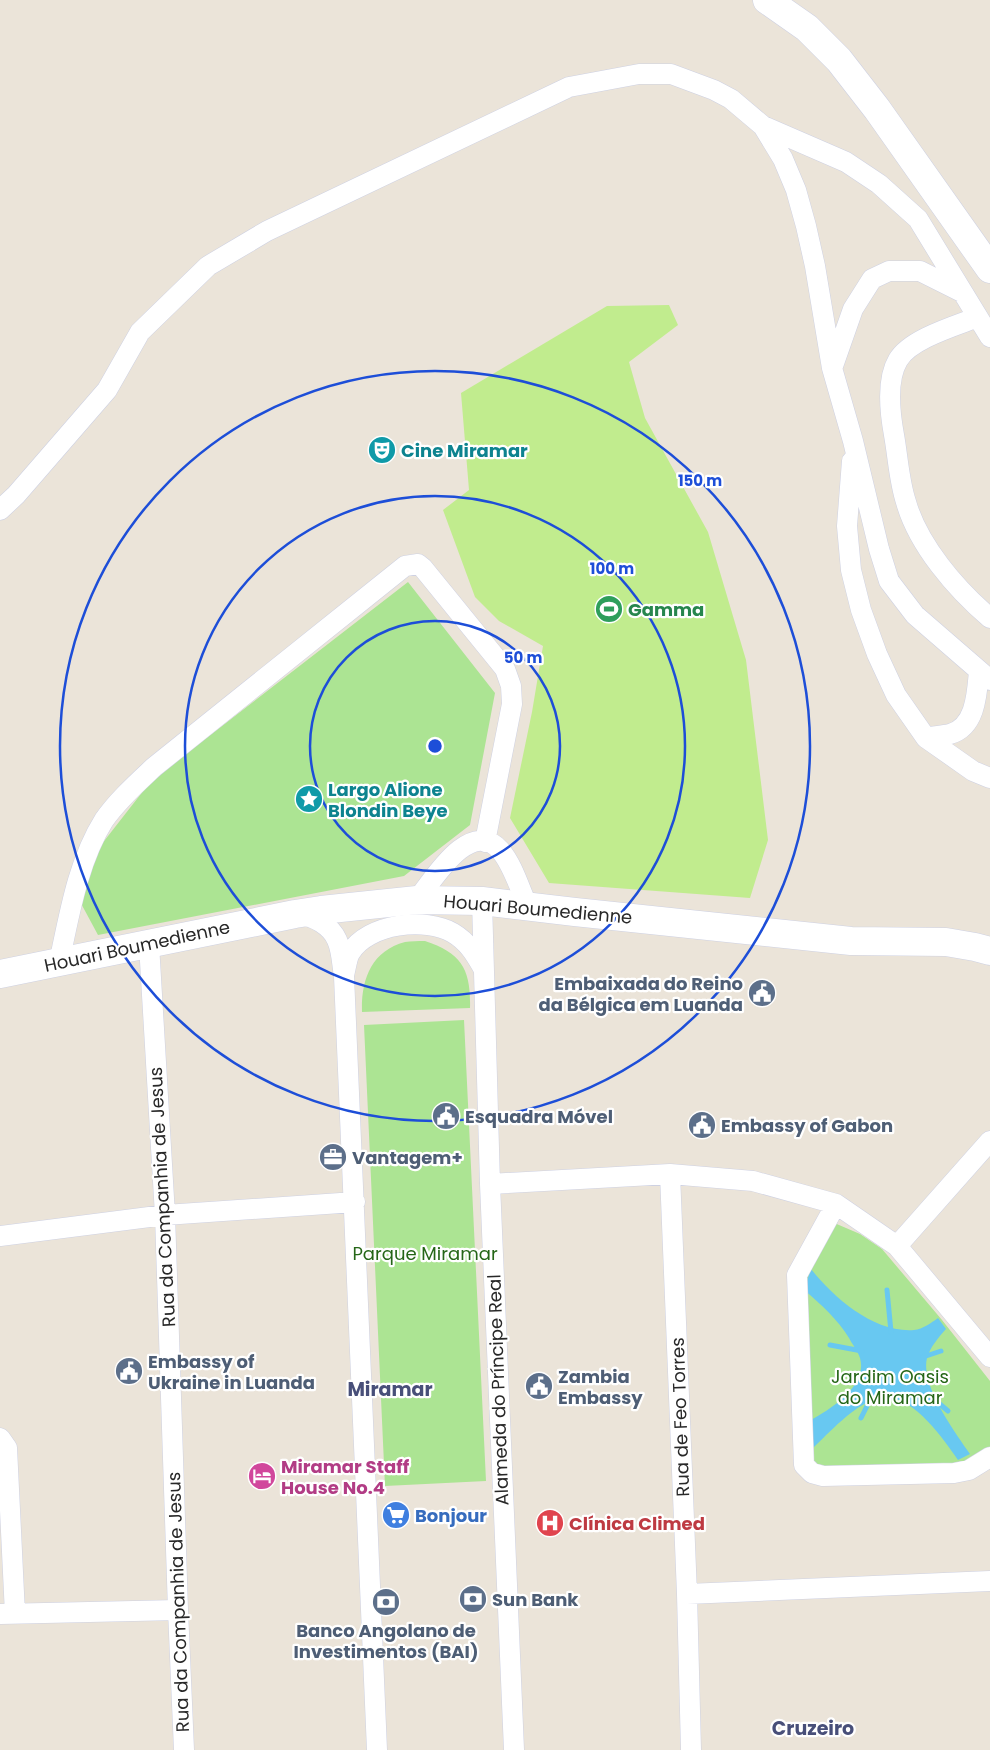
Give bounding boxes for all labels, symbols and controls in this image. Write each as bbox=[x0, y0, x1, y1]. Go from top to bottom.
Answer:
theatre icon: Cine Miramar bbox=[367, 435, 397, 465]
place label: Cine Miramar bbox=[401, 438, 528, 463]
text: 150 m bbox=[678, 470, 722, 491]
text: 100 m bbox=[590, 558, 634, 579]
sports icon: Gamma bbox=[594, 594, 624, 624]
place label: Gamma bbox=[628, 597, 704, 622]
text: 50 m bbox=[504, 647, 542, 668]
centre of rings bbox=[426, 737, 444, 755]
place label: Largo Alione Blondin Beye bbox=[328, 777, 448, 823]
place icon: Largo Alione Blondin Beye bbox=[294, 784, 324, 814]
street label: Houari Boumedienne bbox=[443, 888, 633, 930]
street label: Houari Boumedienne bbox=[42, 914, 232, 978]
place label: Embaixada do Reino da Bélgica em Luanda bbox=[539, 971, 743, 1017]
public building icon: Embaixada do Reino da Bélgica em Luanda bbox=[747, 978, 777, 1008]
street label: Rua da Companhia de Jesus bbox=[143, 1066, 181, 1328]
public building icon: Esquadra Móvel bbox=[431, 1101, 461, 1131]
place label: Esquadra Móvel bbox=[465, 1104, 613, 1129]
public building icon: Embassy of Gabon bbox=[687, 1110, 717, 1140]
place label: Embassy of Gabon bbox=[721, 1113, 893, 1138]
office icon: Vantagem+ bbox=[318, 1142, 348, 1172]
place label: Vantagem+ bbox=[352, 1145, 463, 1170]
park label: Parque Miramar bbox=[352, 1241, 498, 1266]
street label: Alameda do Príncipe Real bbox=[481, 1274, 515, 1506]
street label: Rua de Feo Torres bbox=[665, 1337, 695, 1497]
place label: Embassy of Ukraine in Luanda bbox=[148, 1349, 315, 1395]
public building icon: Embassy of Ukraine in Luanda bbox=[114, 1356, 144, 1386]
place label: Zambia Embassy bbox=[558, 1364, 643, 1410]
park label: Jardim Oasis do Miramar bbox=[831, 1364, 949, 1410]
public building icon: Zambia Embassy bbox=[524, 1371, 554, 1401]
district label: Miramar bbox=[347, 1376, 433, 1403]
place label: Miramar Staff House No.4 bbox=[281, 1454, 410, 1500]
hotel icon: Miramar Staff House No.4 bbox=[247, 1461, 277, 1491]
street label: Rua da Companhia de Jesus bbox=[161, 1471, 195, 1733]
supermarket icon: Bonjour bbox=[381, 1500, 411, 1530]
place label: Bonjour bbox=[415, 1503, 487, 1528]
hospital icon: Clínica Climed bbox=[535, 1508, 565, 1538]
place label: Clínica Climed bbox=[569, 1511, 705, 1536]
bank icon: Sun Bank bbox=[458, 1584, 488, 1614]
bank icon: Banco Angolano de Investimentos (BAI) bbox=[371, 1587, 401, 1617]
place label: Sun Bank bbox=[492, 1587, 579, 1612]
place label: Banco Angolano de Investimentos (BAI) bbox=[294, 1618, 479, 1664]
district label: Cruzeiro bbox=[772, 1715, 854, 1742]

